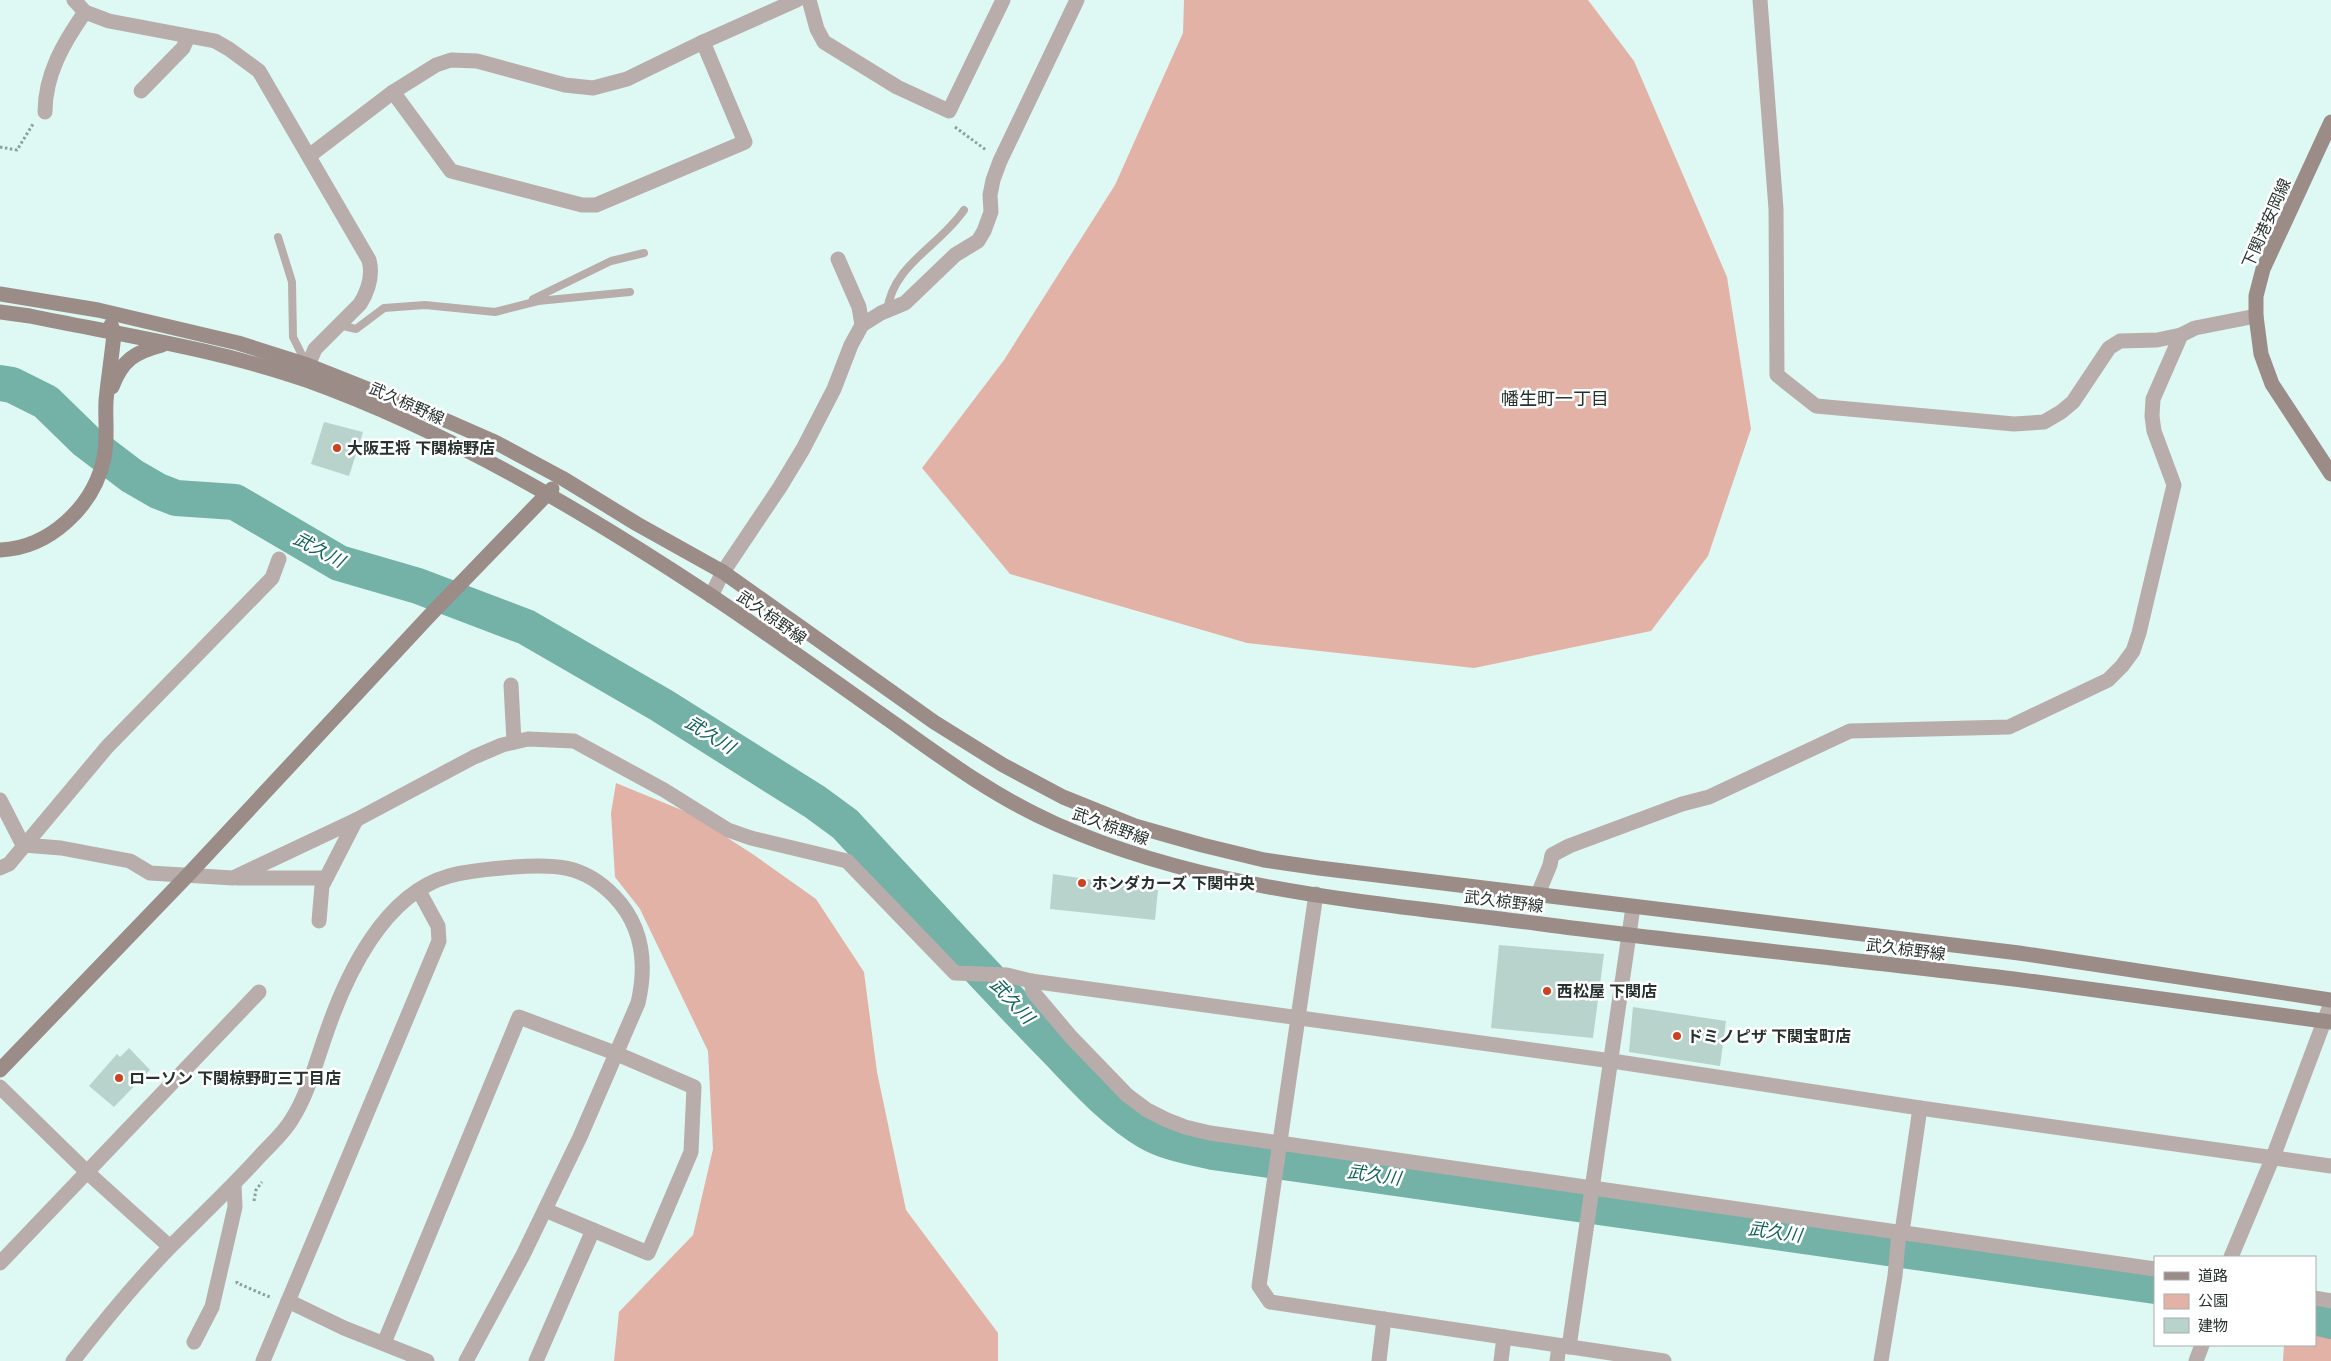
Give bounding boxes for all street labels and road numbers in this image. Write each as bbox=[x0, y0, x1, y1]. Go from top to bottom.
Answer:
street label: 下関港安岡線 bbox=[2237, 175, 2296, 271]
street label: 武久椋野線 bbox=[366, 378, 448, 429]
street label: 武久椋野線 bbox=[733, 586, 811, 649]
street label: 武久椋野線 bbox=[1070, 803, 1152, 850]
street label: 武久椋野線 bbox=[1463, 886, 1545, 917]
street label: 武久椋野線 bbox=[1865, 934, 1947, 965]

